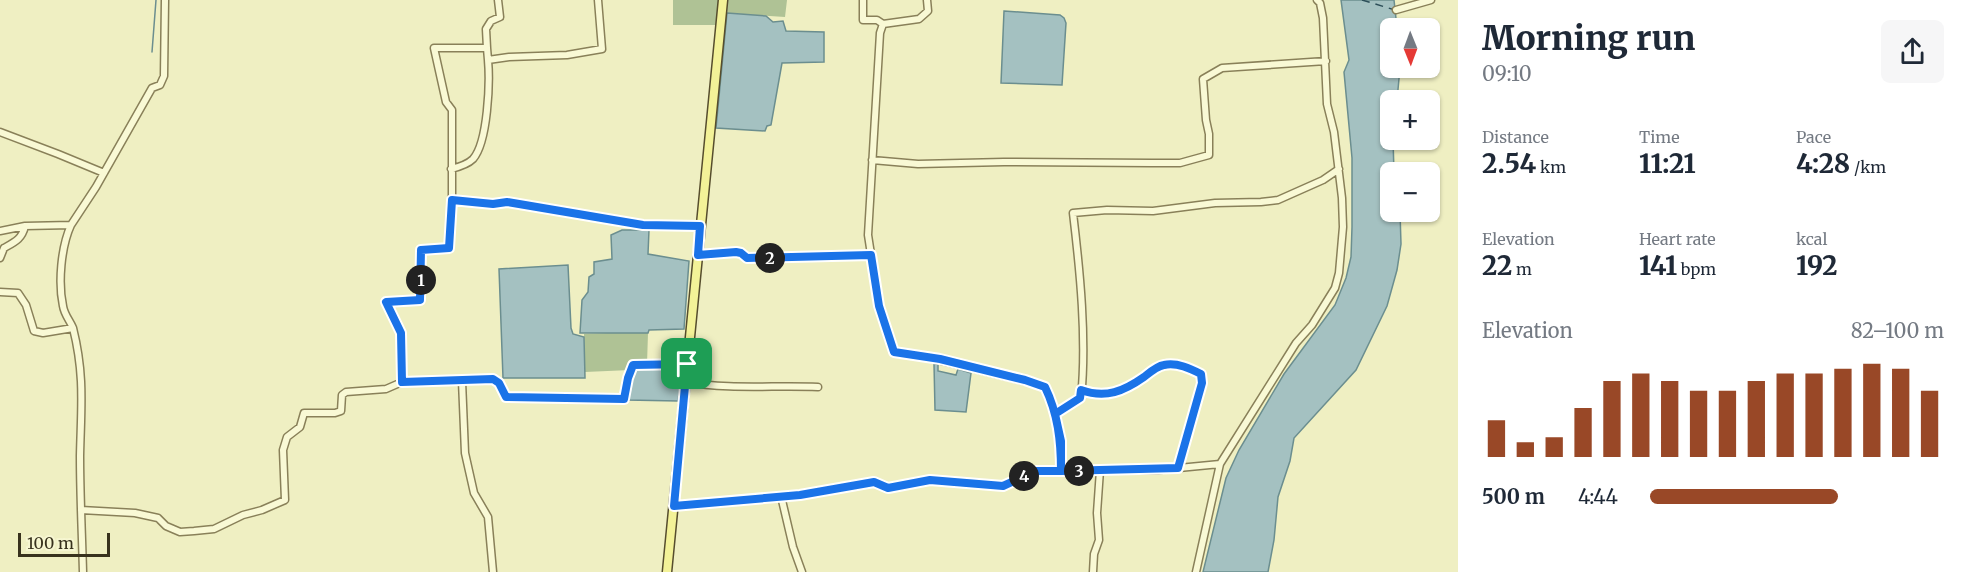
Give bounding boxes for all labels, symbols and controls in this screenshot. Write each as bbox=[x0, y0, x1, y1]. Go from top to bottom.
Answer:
north arrow bbox=[1380, 18, 1440, 78]
map controls bbox=[1380, 18, 1440, 222]
text: Morning run bbox=[1482, 18, 1695, 59]
button: share bbox=[1881, 20, 1944, 83]
text: 09:10 bbox=[1482, 61, 1532, 86]
button: + bbox=[1380, 90, 1440, 150]
text: Distance bbox=[1482, 127, 1549, 147]
text: Time bbox=[1639, 127, 1680, 147]
text: Pace bbox=[1796, 127, 1831, 147]
text: 2.54 bbox=[1482, 147, 1536, 180]
text: 11:21 bbox=[1639, 147, 1696, 180]
text: 4:28 bbox=[1796, 147, 1850, 180]
text: km bbox=[1536, 157, 1566, 177]
text: /km bbox=[1850, 157, 1886, 177]
button: − bbox=[1380, 162, 1440, 222]
text: Elevation bbox=[1482, 229, 1555, 249]
text: Heart rate bbox=[1639, 229, 1716, 249]
text: kcal bbox=[1796, 229, 1827, 249]
pin: 2 bbox=[755, 243, 785, 273]
text: 2 bbox=[765, 248, 775, 268]
text: 22 bbox=[1482, 249, 1512, 282]
text: 141 bbox=[1639, 249, 1677, 282]
text: 192 bbox=[1796, 249, 1837, 282]
text: m bbox=[1512, 259, 1532, 279]
text: bpm bbox=[1677, 259, 1716, 279]
pin: 1 bbox=[406, 265, 436, 295]
text: 1 bbox=[417, 270, 425, 290]
text: Elevation bbox=[1482, 318, 1573, 343]
text: 82–100 m bbox=[1851, 318, 1944, 343]
pin bbox=[661, 338, 712, 389]
icon: arrive bbox=[670, 347, 703, 380]
pin: 3 bbox=[1064, 456, 1094, 486]
pin: 4 bbox=[1009, 461, 1039, 491]
text: 3 bbox=[1074, 461, 1084, 481]
text: 4 bbox=[1019, 466, 1029, 486]
text: 500 m bbox=[1482, 484, 1545, 509]
text: 4:44 bbox=[1578, 484, 1618, 509]
scale bar bbox=[18, 530, 110, 558]
text: 100 m bbox=[27, 533, 74, 553]

